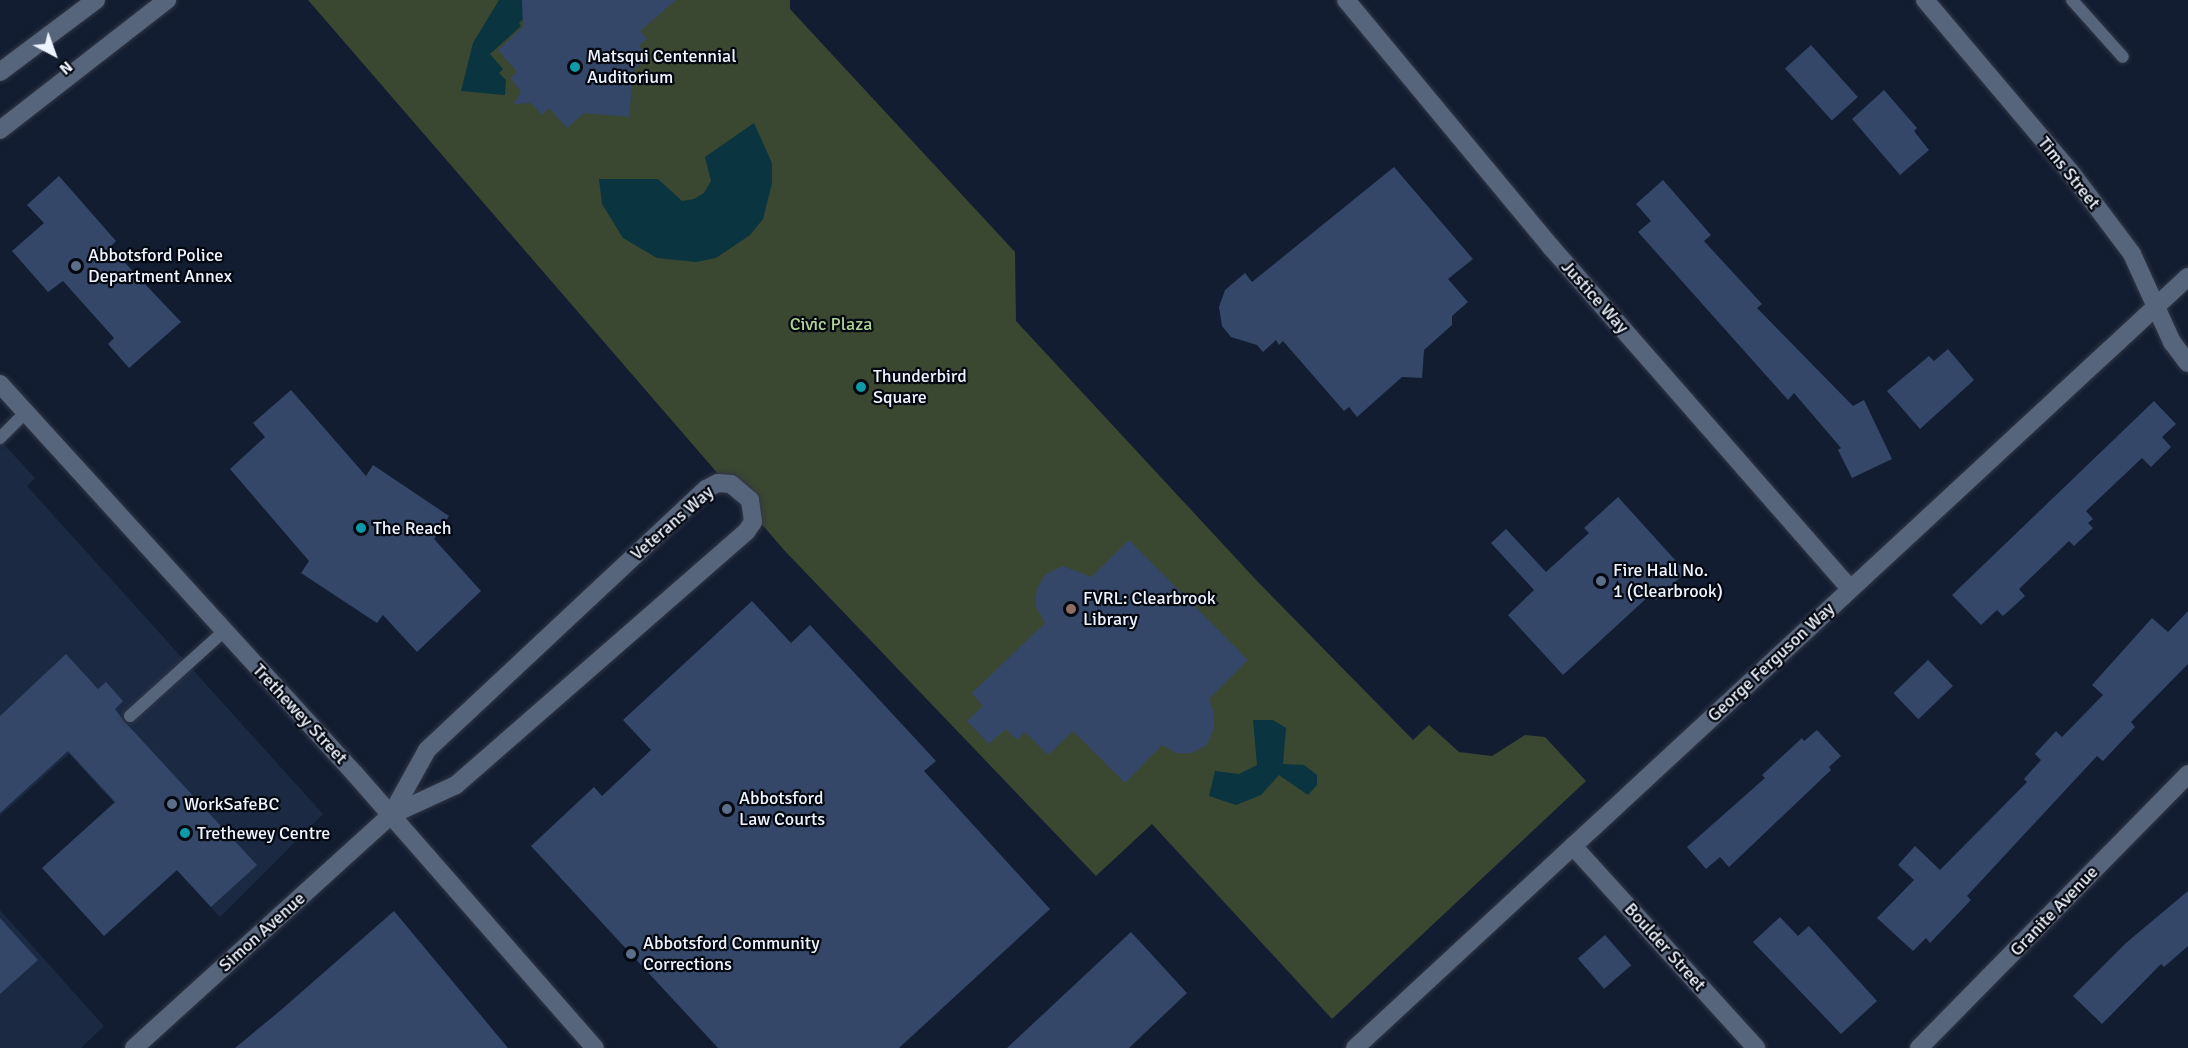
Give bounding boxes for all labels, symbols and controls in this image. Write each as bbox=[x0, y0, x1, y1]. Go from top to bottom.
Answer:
north arrow bbox=[24, 24, 84, 84]
place label: Matsqui Centennial Auditorium bbox=[587, 46, 736, 88]
text: N bbox=[55, 56, 77, 79]
marker: Matsqui Centennial Auditorium bbox=[568, 60, 582, 74]
street label: Tims Street bbox=[2033, 132, 2105, 214]
place label: Abbotsford Police Department Annex bbox=[88, 245, 232, 288]
street label: Justice Way bbox=[1557, 256, 1633, 338]
marker: Abbotsford Police Department Annex bbox=[69, 259, 83, 273]
park label: Civic Plaza bbox=[790, 313, 872, 335]
place label: Thunderbird Square bbox=[873, 366, 967, 409]
marker: Thunderbird Square bbox=[854, 380, 868, 394]
street label: Veterans Way bbox=[626, 481, 718, 565]
place label: The Reach bbox=[373, 517, 452, 539]
marker: The Reach bbox=[354, 521, 368, 535]
place label: Fire Hall No. 1 (Clearbrook) bbox=[1613, 560, 1723, 602]
marker: Fire Hall No. 1 (Clearbrook) bbox=[1594, 574, 1608, 588]
place label: FVRL: Clearbrook Library bbox=[1083, 588, 1216, 630]
street label: George Ferguson Way bbox=[1703, 598, 1839, 726]
marker: FVRL: Clearbrook Library bbox=[1064, 602, 1078, 616]
street label: Trethewey Street bbox=[248, 659, 352, 769]
place label: Abbotsford Law Courts bbox=[739, 788, 825, 830]
place label: WorkSafeBC bbox=[184, 793, 279, 815]
marker: WorkSafeBC bbox=[165, 797, 179, 811]
marker: Abbotsford Law Courts bbox=[720, 802, 734, 816]
place label: Trethewey Centre bbox=[197, 822, 330, 844]
marker: Trethewey Centre bbox=[178, 826, 192, 840]
street label: Granite Avenue bbox=[2006, 861, 2102, 961]
street label: Simon Avenue bbox=[214, 888, 310, 976]
street label: Boulder Street bbox=[1620, 898, 1710, 996]
place label: Abbotsford Community Corrections bbox=[643, 933, 820, 976]
marker: Abbotsford Community Corrections bbox=[624, 947, 638, 961]

